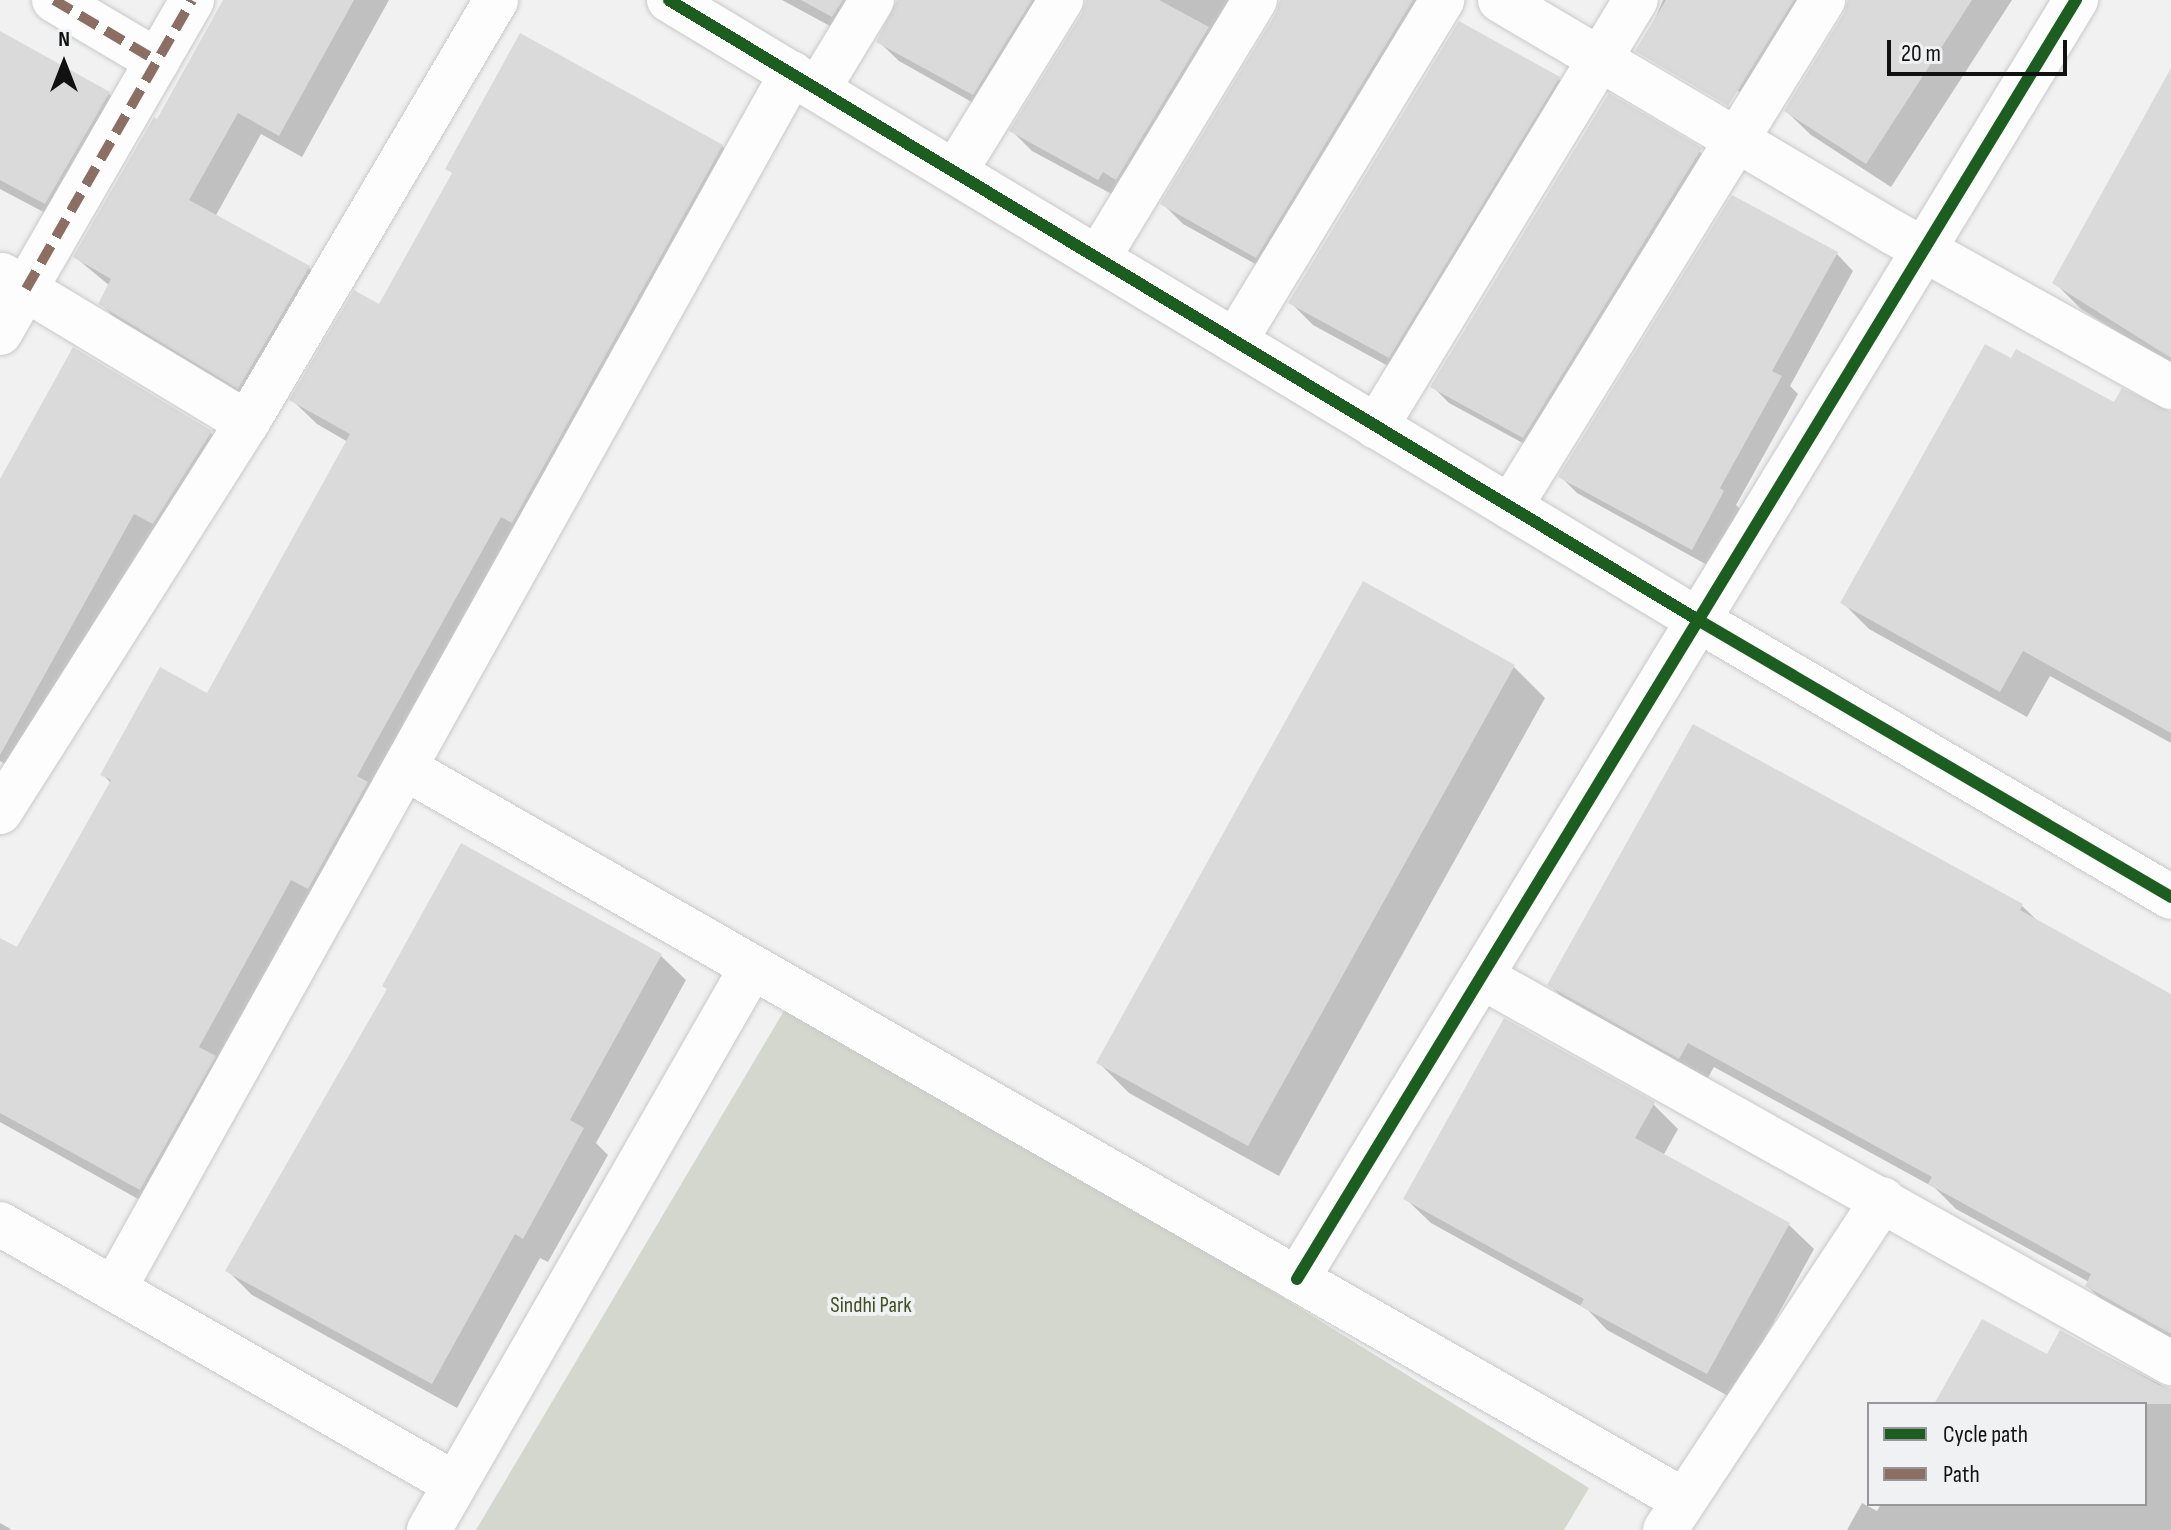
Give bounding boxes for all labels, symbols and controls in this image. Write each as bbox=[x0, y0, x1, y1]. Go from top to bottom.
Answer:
north arrow bbox=[24, 24, 104, 104]
scale bar bbox=[1891, 24, 2071, 74]
text: N bbox=[58, 26, 70, 53]
text: 20 m bbox=[1901, 39, 1941, 68]
park label: Sindhi Park bbox=[830, 1293, 912, 1319]
legend bbox=[1867, 1402, 2147, 1506]
text: Cycle path bbox=[1943, 1420, 2028, 1449]
text: Path bbox=[1943, 1460, 1980, 1489]

